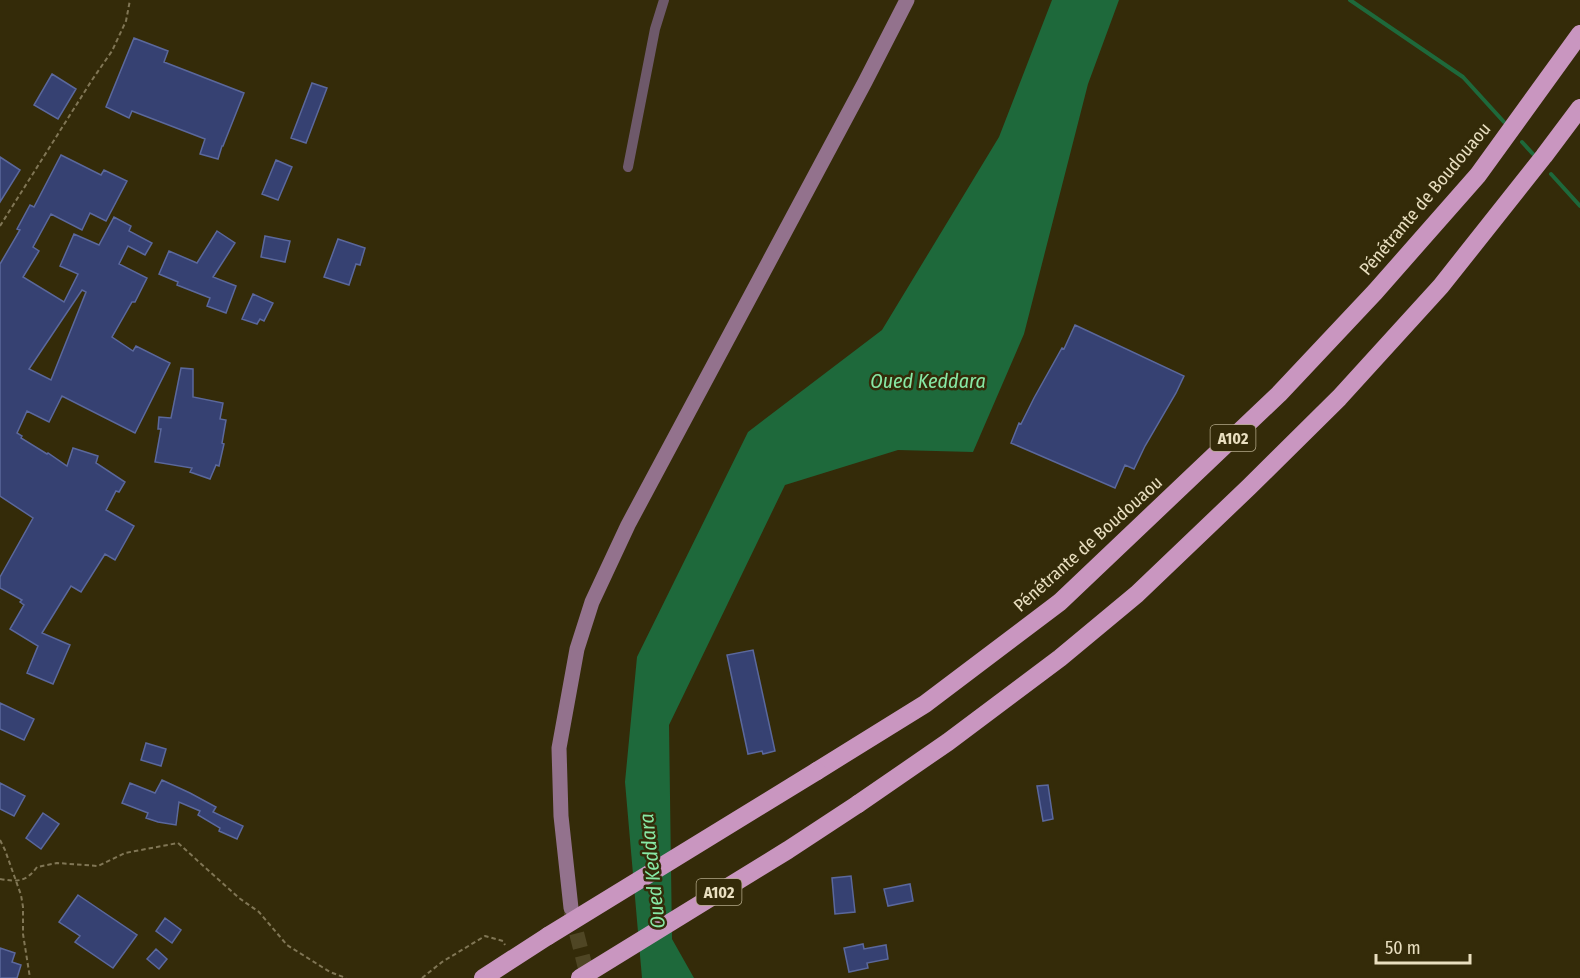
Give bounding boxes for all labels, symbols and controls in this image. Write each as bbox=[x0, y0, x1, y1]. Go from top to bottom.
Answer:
street label: Pénétrante de Boudouaou bbox=[1355, 118, 1495, 280]
water label: Oued Keddara bbox=[870, 369, 986, 393]
road number: A102 bbox=[1210, 425, 1256, 451]
street label: Pénétrante de Boudouaou bbox=[1009, 471, 1167, 617]
water label: Oued Keddara bbox=[634, 812, 670, 930]
road number: A102 bbox=[696, 879, 742, 905]
scale bar bbox=[1376, 927, 1470, 965]
text: 50 m bbox=[1385, 937, 1421, 959]

